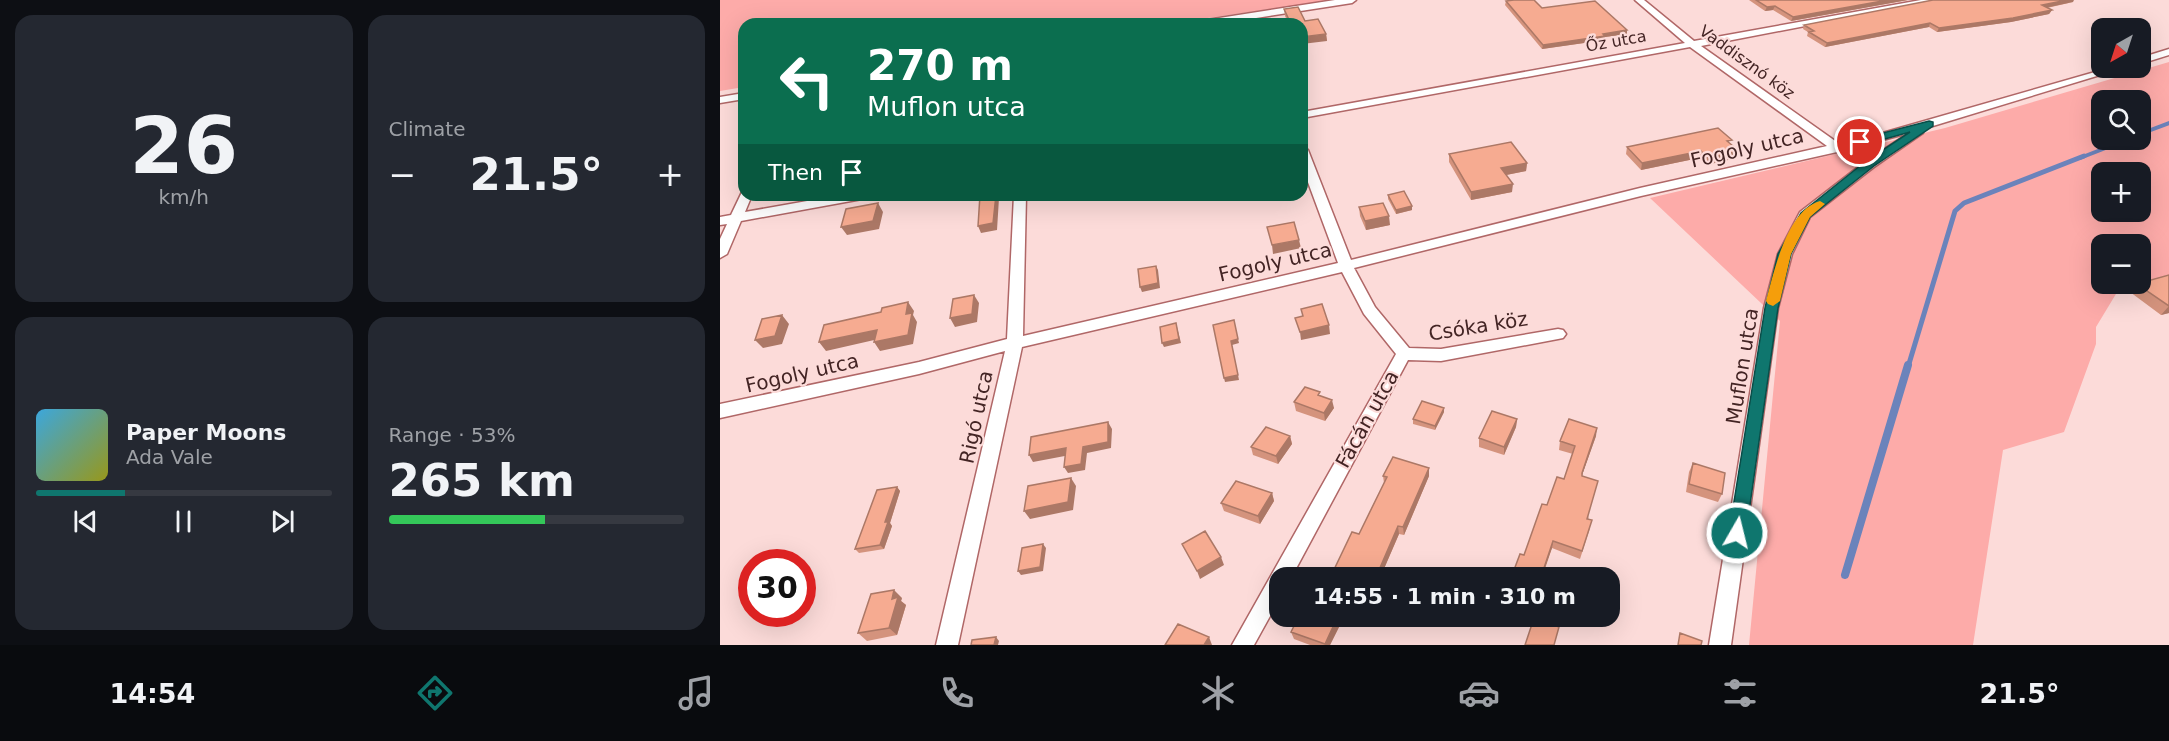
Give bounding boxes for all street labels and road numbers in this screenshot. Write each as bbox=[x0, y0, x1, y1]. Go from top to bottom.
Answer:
street label: Vaddisznó köz bbox=[1696, 21, 1798, 103]
street label: Őz utca bbox=[1584, 25, 1648, 56]
street label: Fogoly utca bbox=[1688, 123, 1806, 173]
street label: Fogoly utca bbox=[1216, 237, 1334, 287]
street label: Csóka köz bbox=[1427, 306, 1529, 346]
street label: Muflon utca bbox=[1721, 306, 1763, 426]
street label: Fogoly utca bbox=[743, 348, 861, 398]
street label: Fácán utca bbox=[1330, 366, 1404, 472]
street label: Rigó utca bbox=[954, 368, 998, 466]

